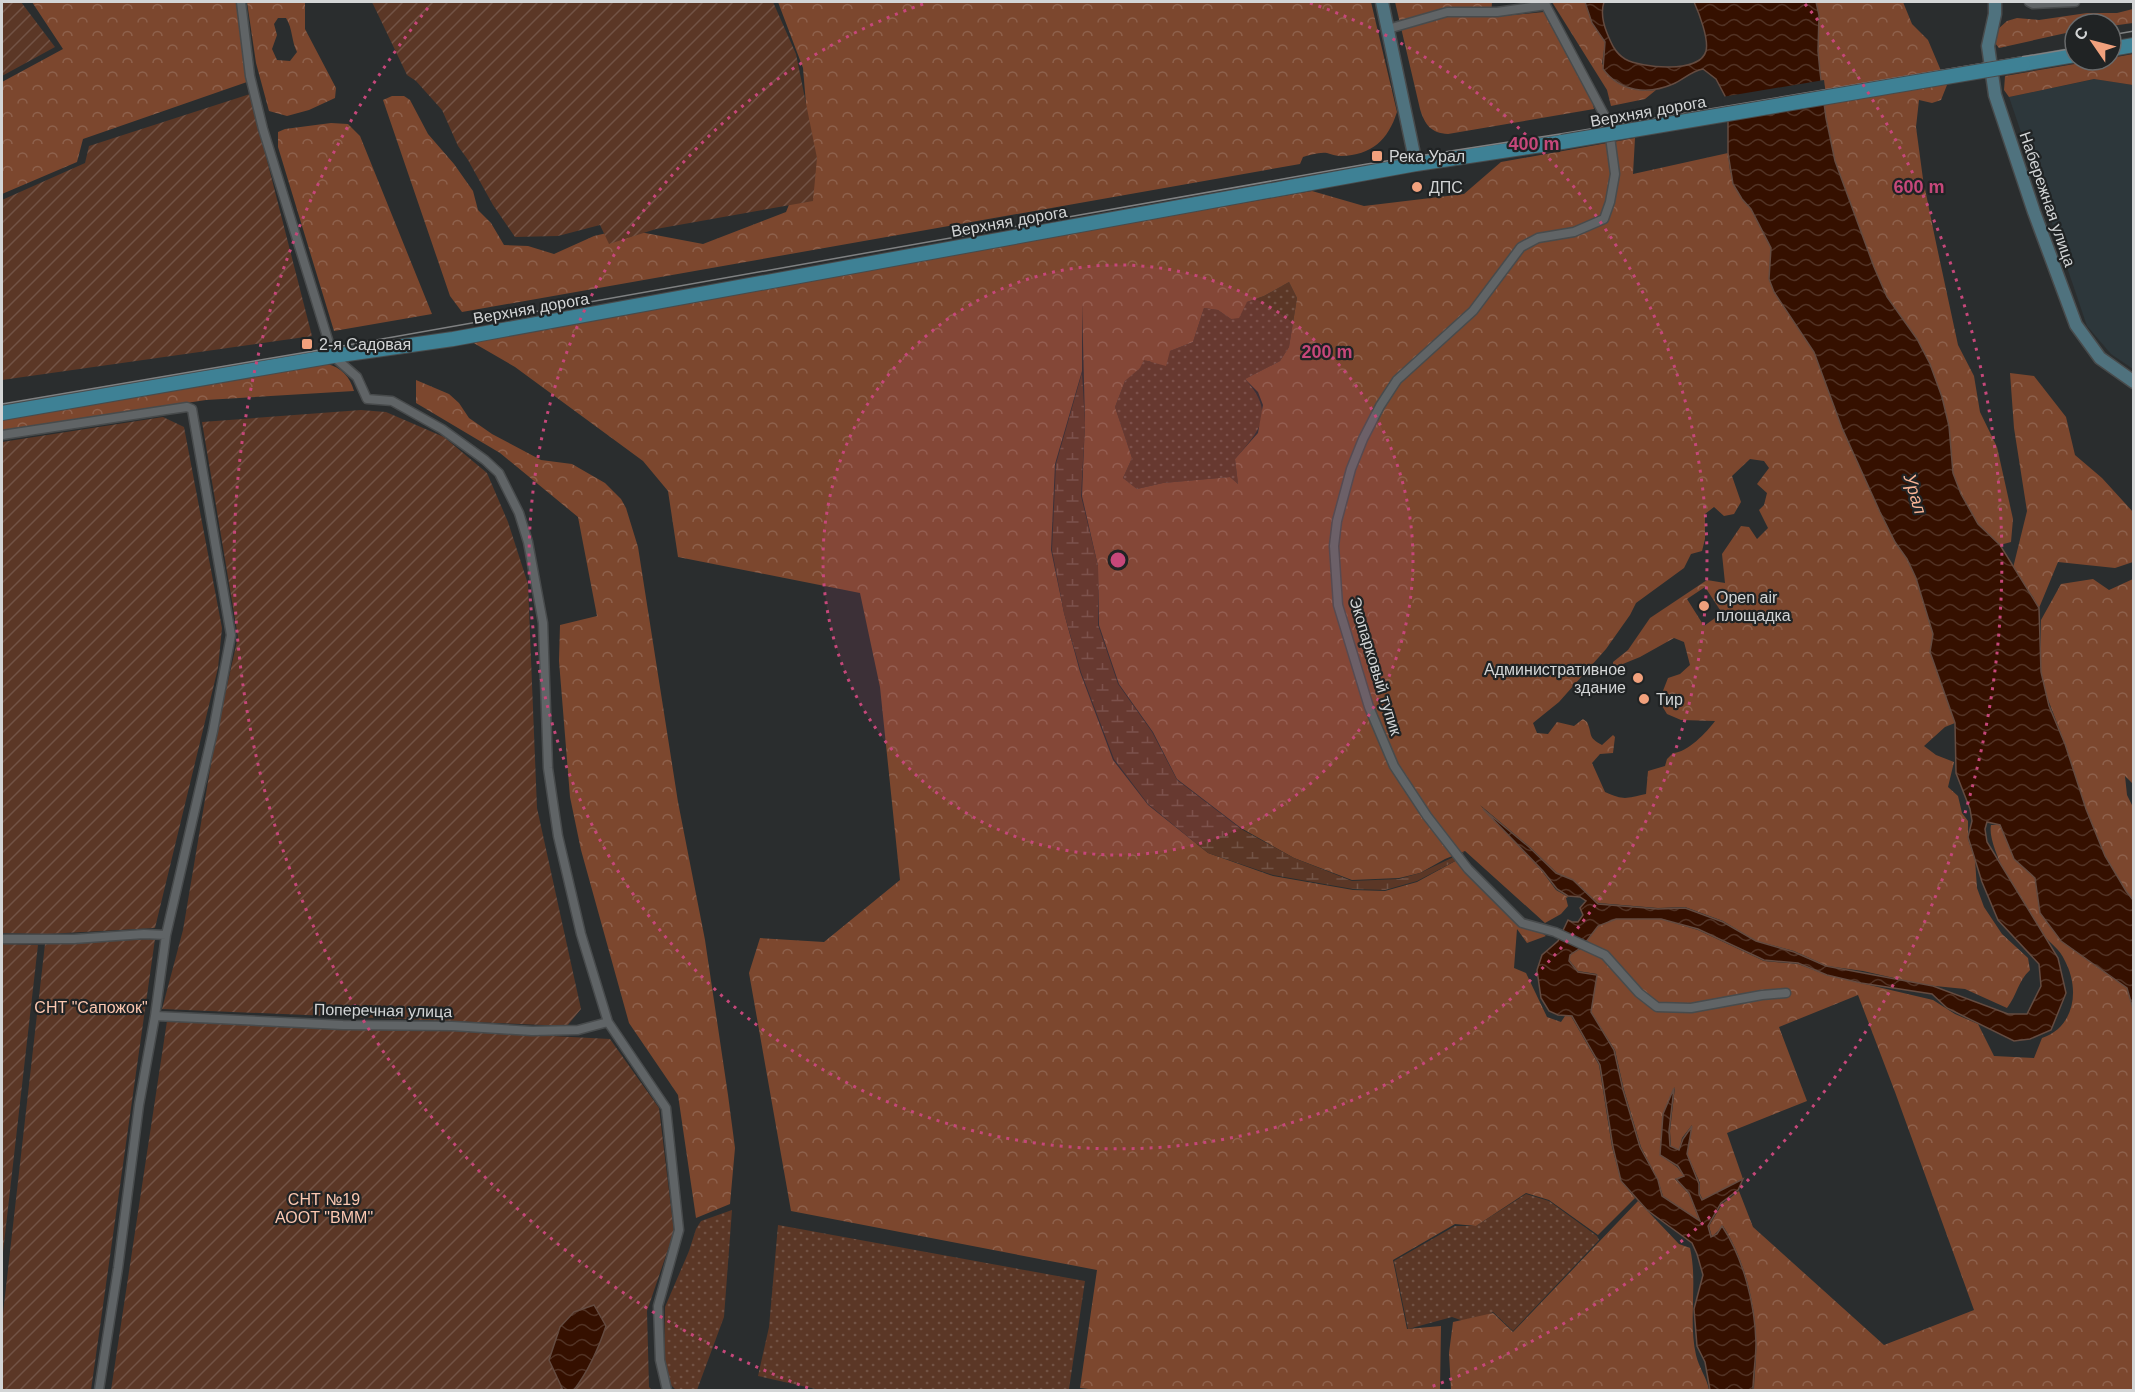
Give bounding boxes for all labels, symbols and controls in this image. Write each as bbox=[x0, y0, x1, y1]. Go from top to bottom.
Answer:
north arrow bbox=[2063, 12, 2123, 72]
text: С bbox=[2071, 24, 2092, 43]
street label: Верхняя дорога bbox=[1589, 93, 1707, 130]
street label: Набережная улица bbox=[2016, 130, 2079, 269]
text: 400 m bbox=[1508, 134, 1560, 154]
place label: Река Урал bbox=[1389, 148, 1465, 165]
marker: Река Урал bbox=[1370, 149, 1384, 163]
text: 600 m bbox=[1893, 177, 1945, 197]
place label: ДПС bbox=[1429, 179, 1463, 196]
marker: ДПС bbox=[1410, 180, 1424, 194]
street label: Верхняя дорога bbox=[950, 203, 1068, 240]
street label: Верхняя дорога bbox=[472, 290, 590, 327]
place label: 2-я Садовая bbox=[319, 336, 411, 353]
marker: 2-я Садовая bbox=[300, 337, 314, 351]
text: 200 m bbox=[1301, 342, 1353, 362]
water label: Урал bbox=[1899, 470, 1931, 517]
centre of rings bbox=[1108, 550, 1128, 570]
place label: Open air площадка bbox=[1716, 589, 1791, 624]
street label: Экопарковый тупик bbox=[1346, 595, 1405, 738]
marker: Open air площадка bbox=[1697, 599, 1711, 613]
place label: Административное здание bbox=[1484, 661, 1626, 696]
marker: Административное здание bbox=[1631, 671, 1645, 685]
place label: Тир bbox=[1656, 691, 1683, 708]
marker: Тир bbox=[1637, 692, 1651, 706]
park label: СНТ "Сапожок" bbox=[34, 999, 148, 1016]
street label: Поперечная улица bbox=[314, 1001, 452, 1020]
park label: СНТ №19 АООТ "ВММ" bbox=[275, 1191, 373, 1226]

